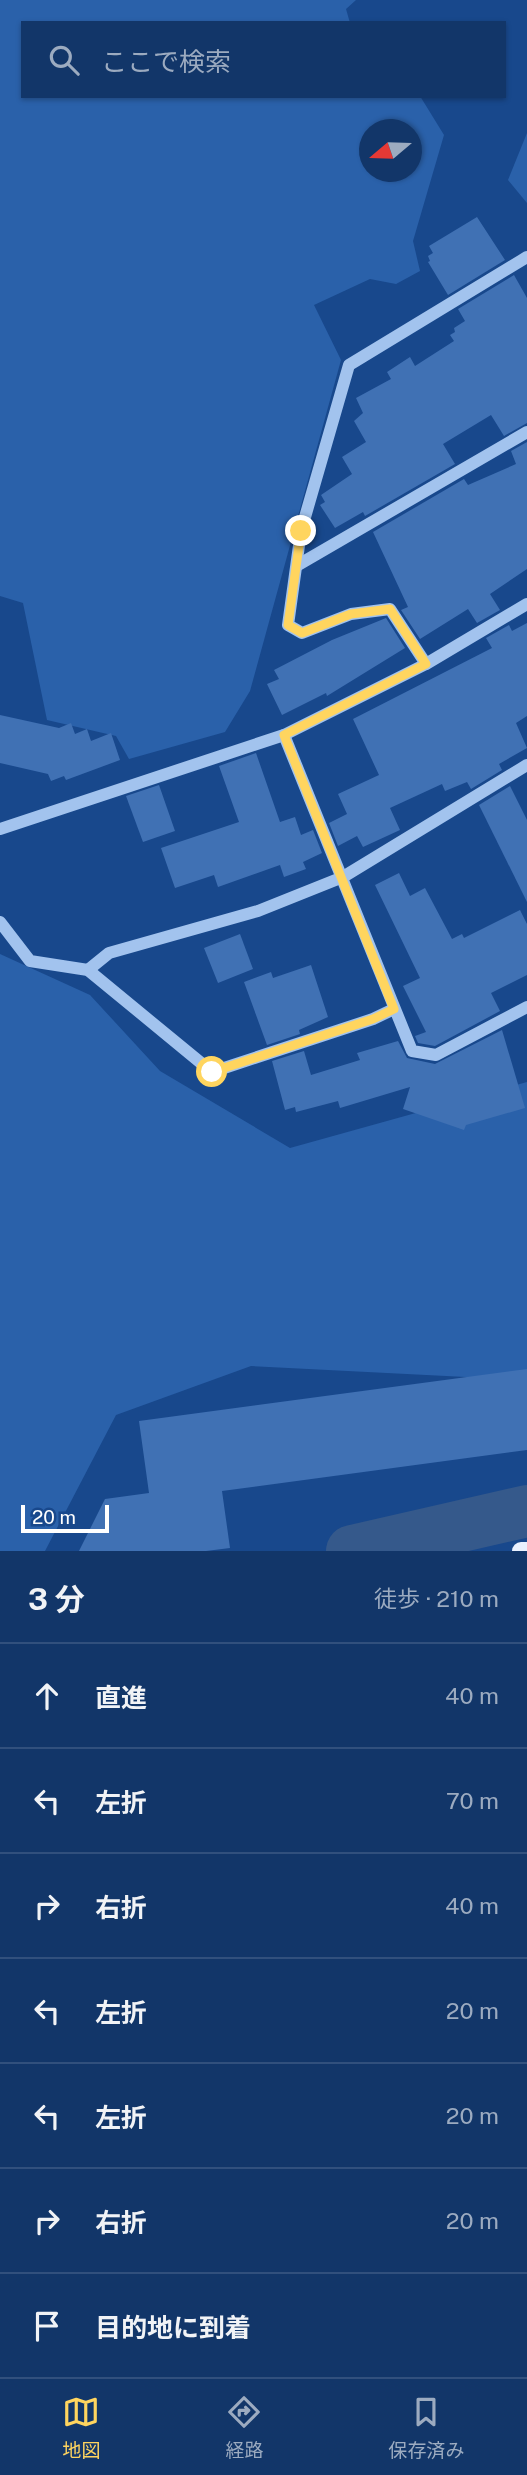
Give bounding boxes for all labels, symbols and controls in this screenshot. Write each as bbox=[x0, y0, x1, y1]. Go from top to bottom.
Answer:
search box bbox=[21, 21, 506, 98]
icon: search bbox=[45, 41, 83, 79]
text: ここで検索 bbox=[101, 46, 231, 77]
north arrow bbox=[359, 119, 422, 182]
route end bbox=[285, 515, 316, 546]
route start bbox=[196, 1056, 227, 1087]
scale bar bbox=[21, 1502, 108, 1534]
text: 20 m bbox=[32, 1506, 76, 1528]
text: 3 分 bbox=[28, 1581, 85, 1617]
text: 徒歩 · 210 m bbox=[374, 1585, 499, 1612]
icon: ahead bbox=[28, 1677, 66, 1715]
text: 直進 bbox=[95, 1682, 147, 1713]
text: 40 m bbox=[445, 1682, 499, 1709]
icon: left bbox=[28, 1782, 66, 1820]
text: 左折 bbox=[95, 1787, 147, 1818]
text: 70 m bbox=[446, 1787, 499, 1814]
icon: right bbox=[28, 1887, 66, 1925]
text: 右折 bbox=[95, 1892, 147, 1923]
text: 40 m bbox=[445, 1892, 499, 1919]
icon: left bbox=[28, 1992, 66, 2030]
text: 左折 bbox=[95, 1997, 147, 2028]
text: 20 m bbox=[446, 1997, 499, 2024]
icon: left bbox=[28, 2097, 66, 2135]
text: 左折 bbox=[95, 2102, 147, 2133]
text: 20 m bbox=[446, 2102, 499, 2129]
icon: right bbox=[28, 2202, 66, 2240]
text: 右折 bbox=[95, 2207, 147, 2238]
text: 20 m bbox=[446, 2207, 499, 2234]
icon: arrive bbox=[28, 2307, 66, 2345]
text: 目的地に到着 bbox=[95, 2312, 251, 2343]
tab: 地図 bbox=[62, 2393, 101, 2462]
tab: 経路 bbox=[225, 2393, 264, 2462]
tab: 保存済み bbox=[388, 2393, 465, 2462]

